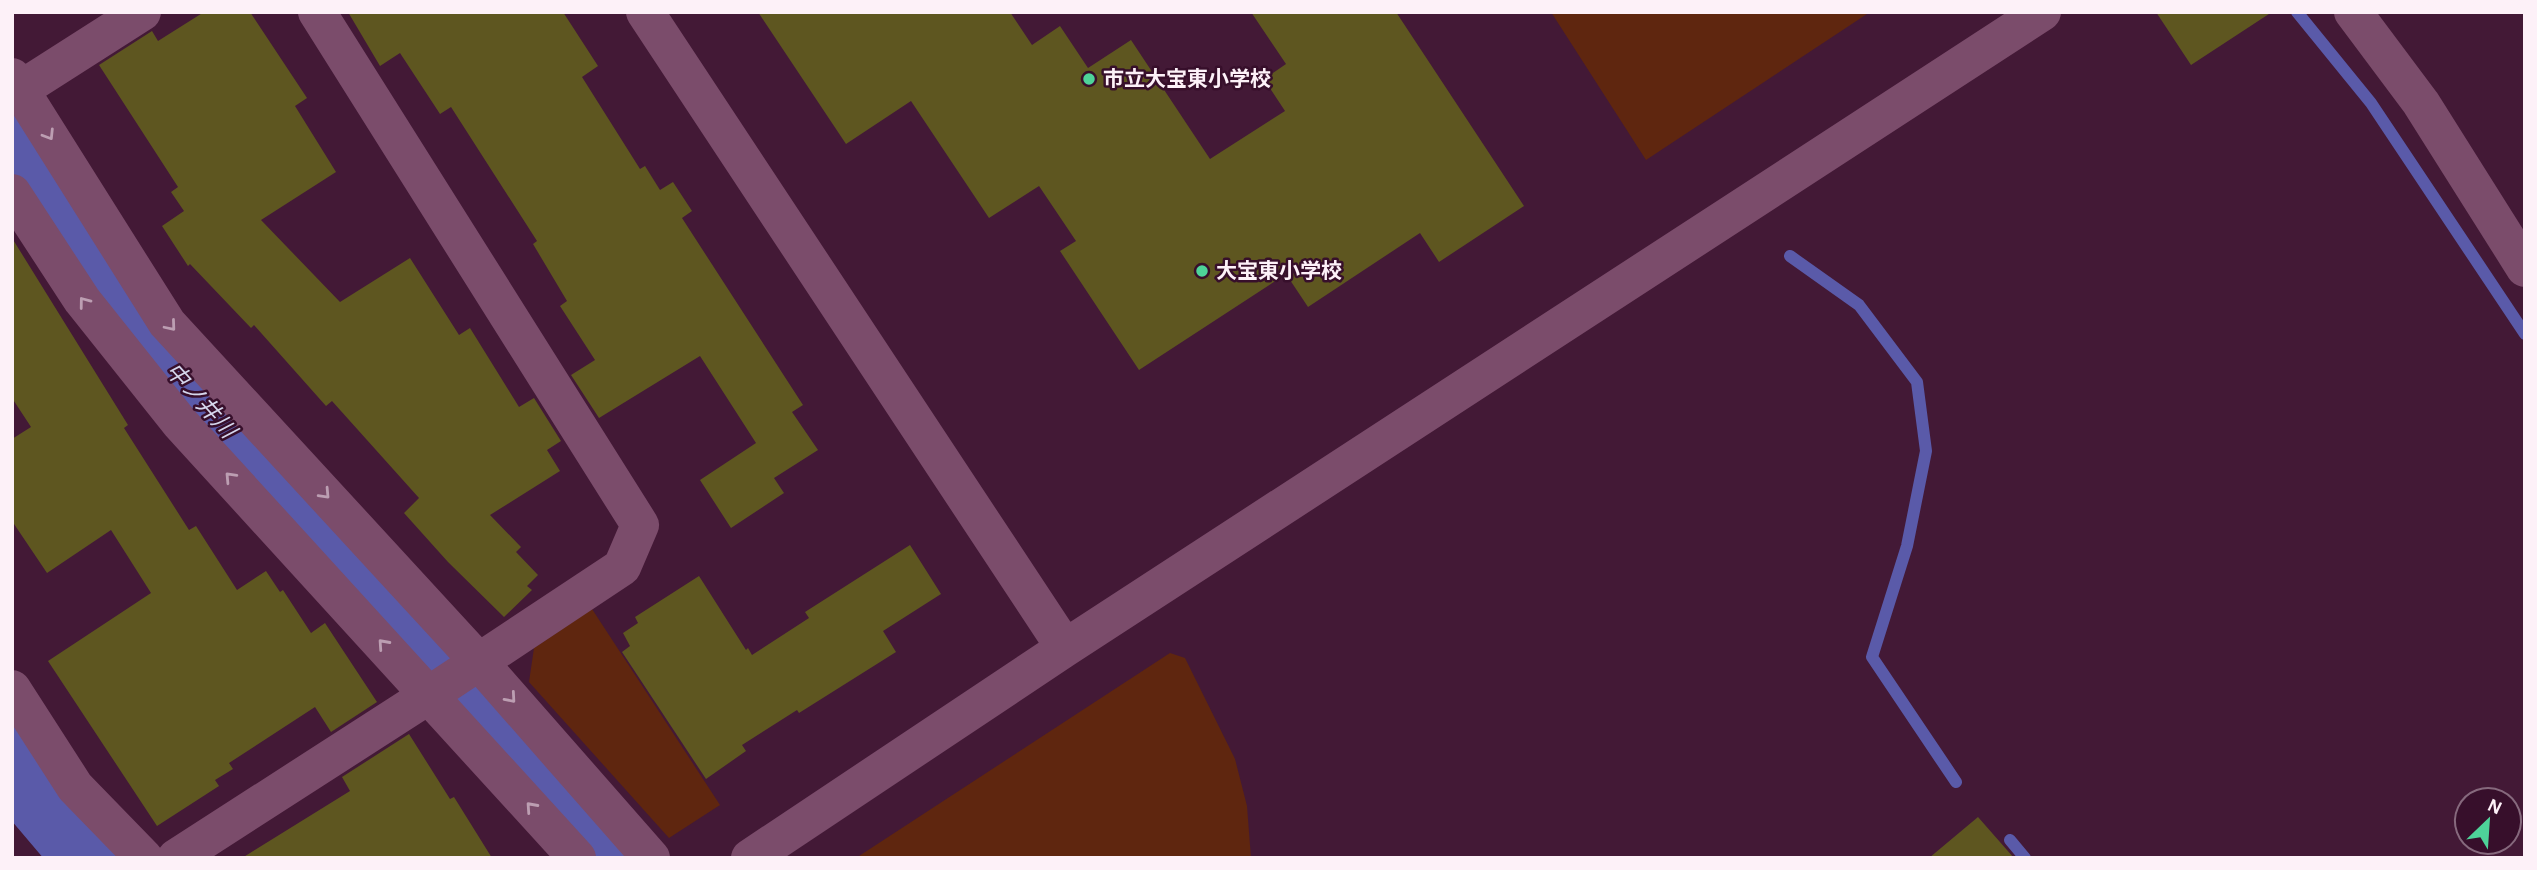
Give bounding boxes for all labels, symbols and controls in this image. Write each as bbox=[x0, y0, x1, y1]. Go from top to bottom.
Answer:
place label: 市立大宝東小学校 bbox=[1103, 68, 1271, 90]
marker: 市立大宝東小学校 bbox=[1081, 71, 1097, 87]
one-way arrow bbox=[40, 127, 53, 140]
place label: 大宝東小学校 bbox=[1216, 260, 1342, 282]
marker: 大宝東小学校 bbox=[1194, 263, 1210, 279]
one-way arrow bbox=[80, 298, 92, 310]
one-way arrow bbox=[163, 318, 175, 331]
water label: 中ノ井川 bbox=[161, 358, 243, 445]
one-way arrow bbox=[226, 472, 238, 485]
one-way arrow bbox=[317, 486, 329, 499]
one-way arrow bbox=[379, 640, 392, 653]
one-way arrow bbox=[503, 690, 515, 703]
north arrow bbox=[2453, 786, 2523, 856]
text: N bbox=[2485, 796, 2505, 818]
one-way arrow bbox=[527, 802, 540, 815]

